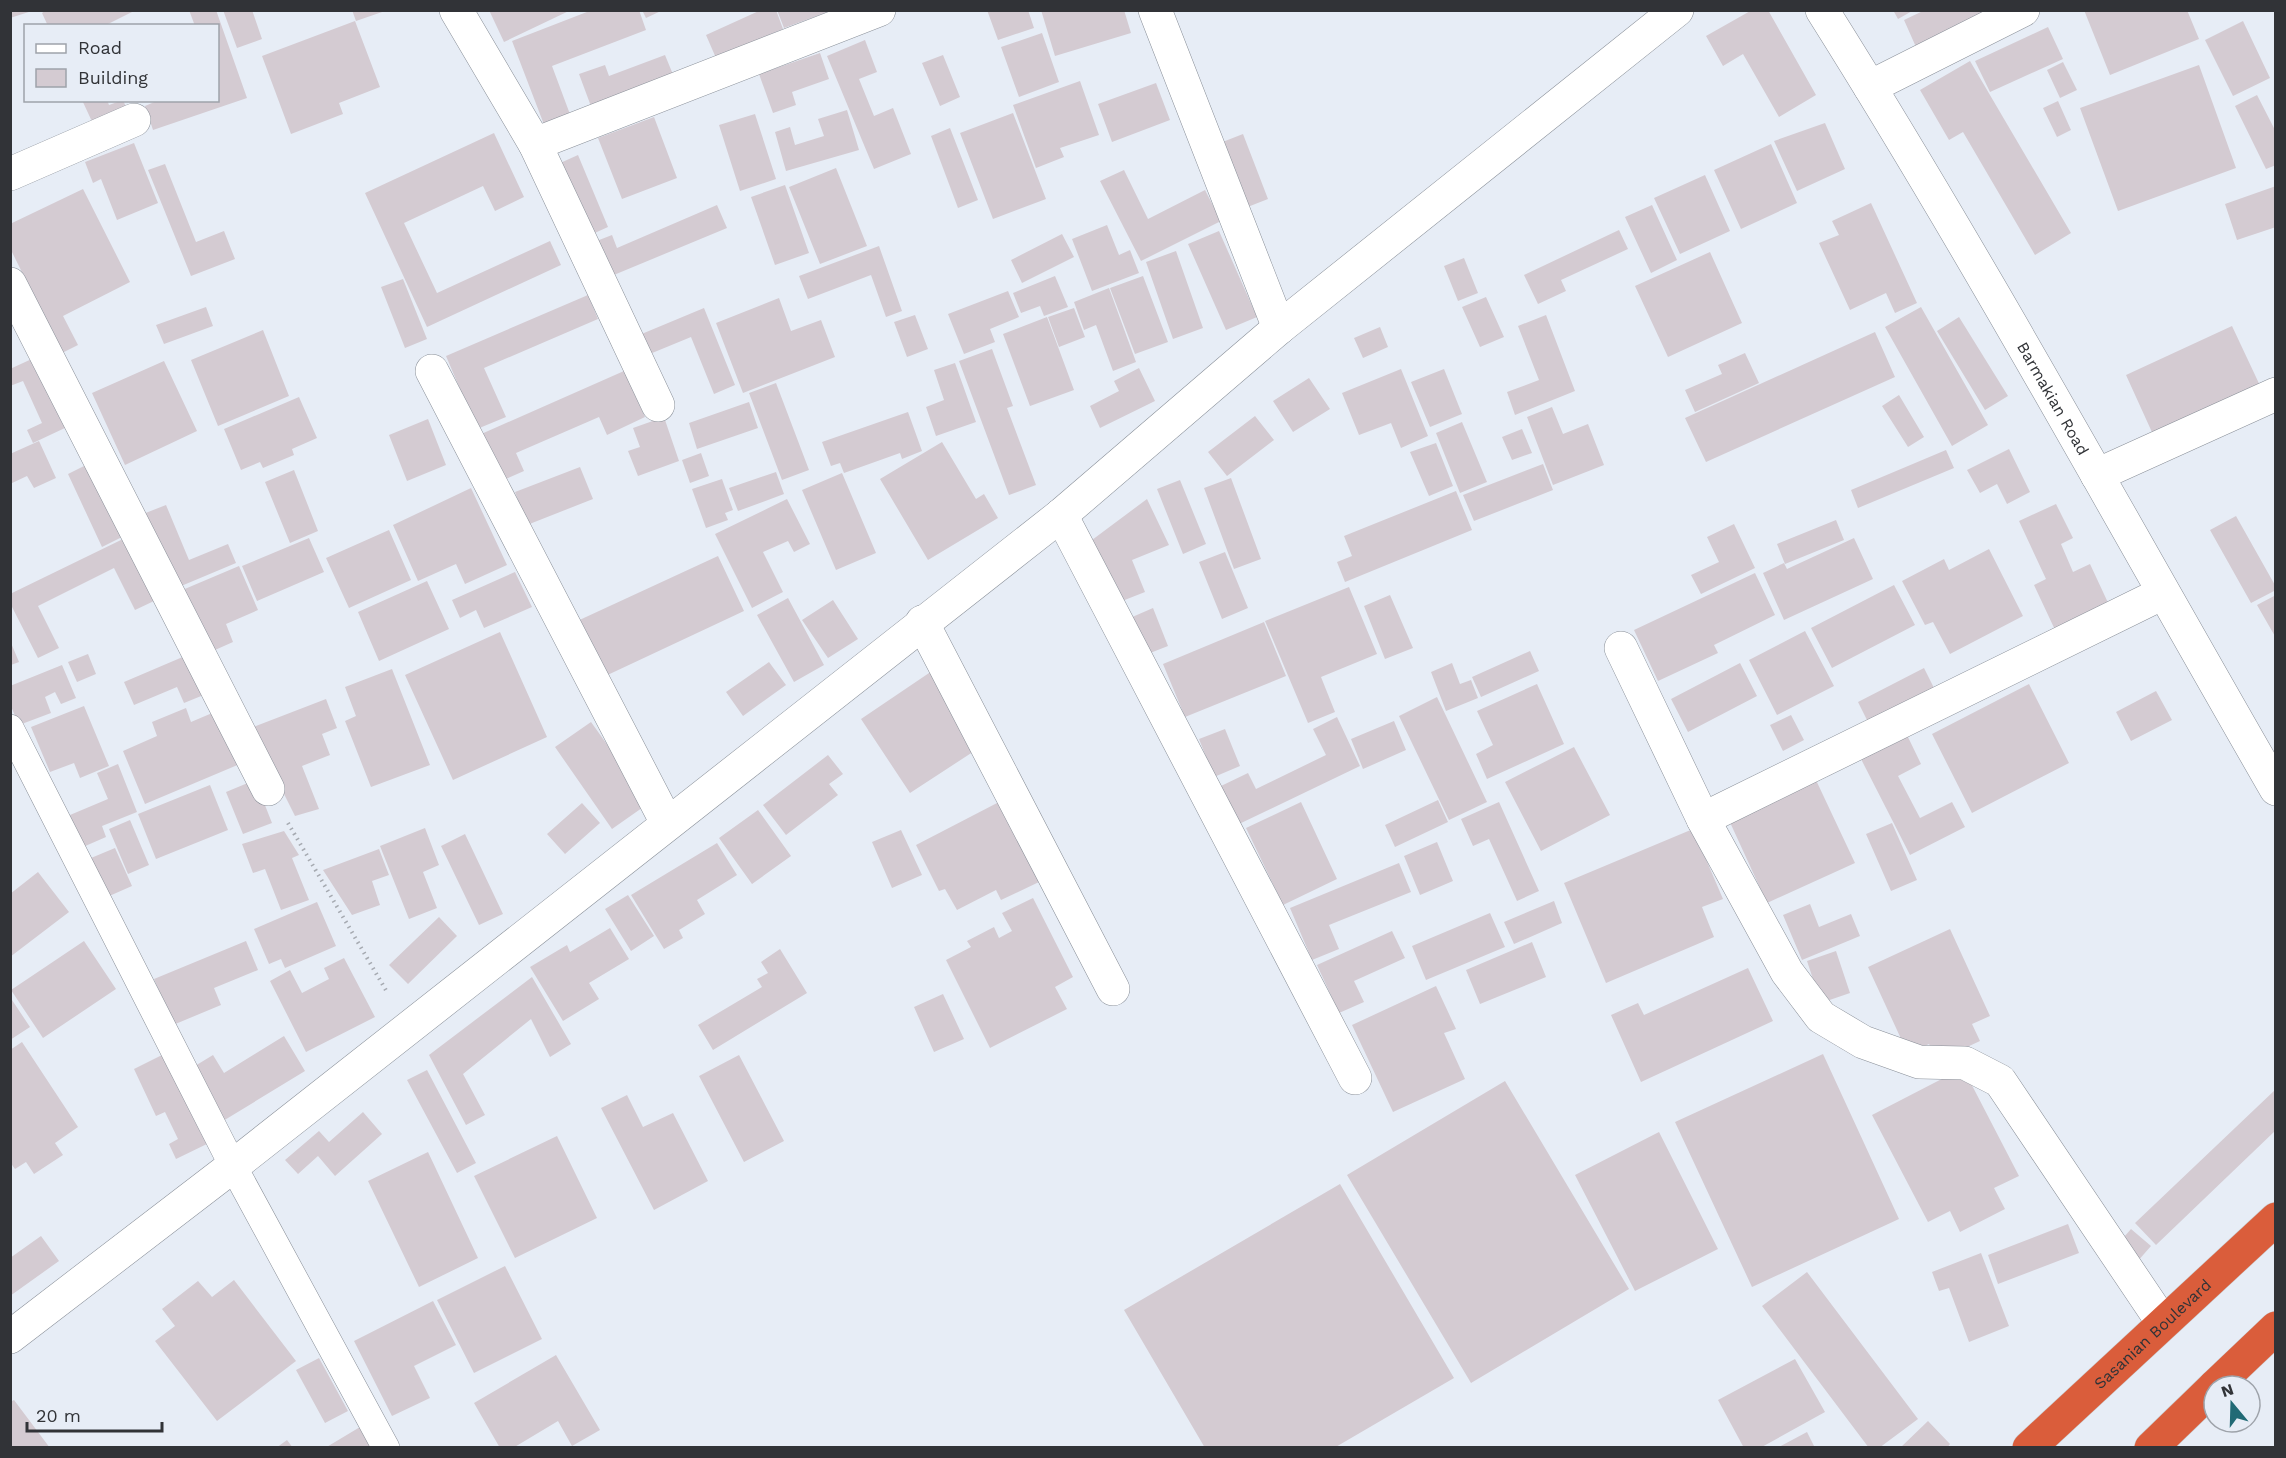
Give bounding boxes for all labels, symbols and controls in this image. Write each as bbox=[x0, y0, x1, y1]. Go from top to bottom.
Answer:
legend bbox=[24, 24, 219, 102]
text: Road bbox=[78, 37, 122, 58]
text: Building bbox=[78, 67, 148, 88]
street label: Barmakian Road bbox=[2013, 338, 2093, 458]
street label: Sasanian Boulevard bbox=[2090, 1275, 2215, 1393]
north arrow bbox=[2202, 1374, 2262, 1434]
text: N bbox=[2219, 1379, 2236, 1401]
scale bar bbox=[27, 1395, 162, 1433]
text: 20 m bbox=[36, 1405, 81, 1426]

